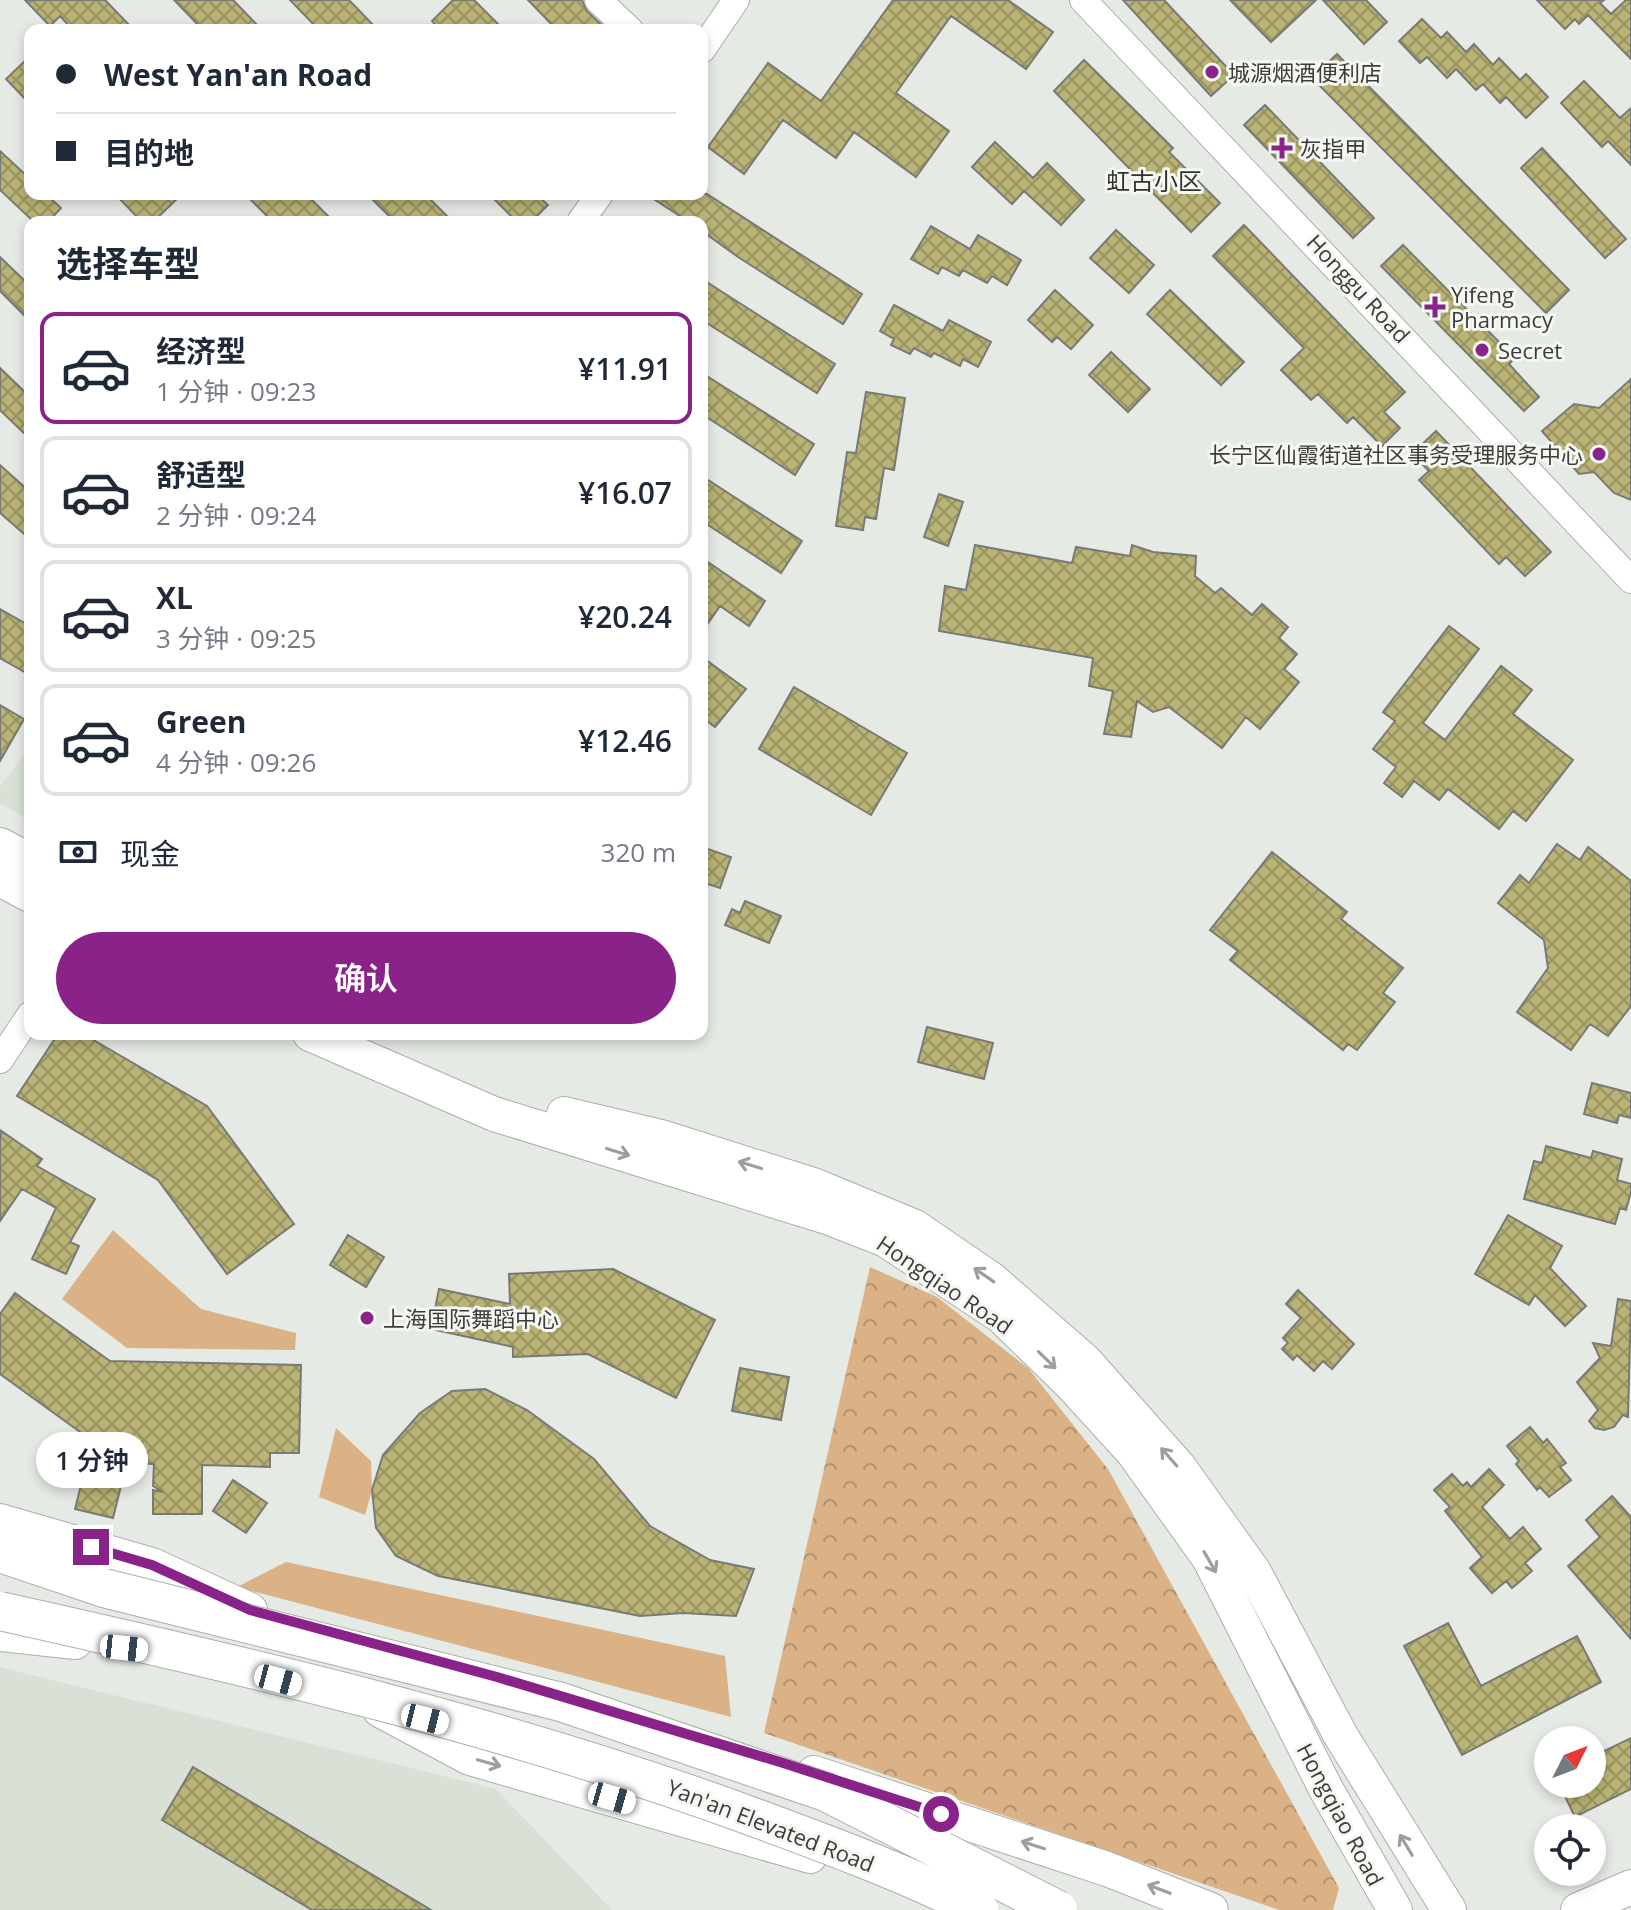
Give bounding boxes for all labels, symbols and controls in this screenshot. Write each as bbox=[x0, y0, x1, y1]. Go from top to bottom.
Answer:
text: West Yan'an Road bbox=[104, 54, 372, 95]
place label: 城源烟酒便利店 bbox=[1228, 57, 1382, 87]
marker: 城源烟酒便利店 bbox=[1203, 63, 1221, 81]
text: 目的地 bbox=[104, 132, 194, 173]
place label: 灰指甲 bbox=[1300, 133, 1366, 163]
marker: 灰指甲 bbox=[1271, 137, 1293, 159]
district label: 虹古小区 bbox=[1106, 164, 1202, 197]
street label: Honggu Road bbox=[1301, 227, 1417, 349]
text: 选择车型 bbox=[56, 239, 200, 288]
place label: Yifeng Pharmacy bbox=[1451, 279, 1554, 334]
marker: Yifeng Pharmacy bbox=[1426, 298, 1444, 316]
text: 经济型 bbox=[156, 330, 246, 371]
icon: car bbox=[60, 332, 132, 404]
place label: Secret bbox=[1498, 335, 1562, 365]
marker: Secret bbox=[1473, 341, 1491, 359]
text: ¥11.91 bbox=[578, 348, 672, 389]
text: 1 分钟 · 09:23 bbox=[156, 373, 316, 409]
place label: 长宁区仙霞街道社区事务受理服务中心 bbox=[1209, 439, 1583, 469]
marker: 长宁区仙霞街道社区事务受理服务中心 bbox=[1590, 445, 1608, 463]
text: 舒适型 bbox=[156, 454, 246, 495]
icon: car bbox=[60, 456, 132, 528]
text: ¥16.07 bbox=[578, 472, 672, 513]
text: 2 分钟 · 09:24 bbox=[156, 497, 316, 533]
text: XL bbox=[156, 577, 193, 618]
icon: car bbox=[60, 580, 132, 652]
text: ¥20.24 bbox=[578, 596, 672, 637]
text: 3 分钟 · 09:25 bbox=[156, 620, 316, 656]
text: Green bbox=[156, 701, 247, 742]
icon: car bbox=[60, 704, 132, 776]
text: ¥12.46 bbox=[578, 720, 672, 761]
text: 4 分钟 · 09:26 bbox=[156, 744, 316, 780]
icon: cash bbox=[56, 830, 100, 874]
text: 现金 bbox=[120, 833, 180, 874]
text: 320 m bbox=[601, 834, 676, 870]
button: 确认 bbox=[56, 932, 676, 1024]
one-way arrow bbox=[604, 1145, 630, 1160]
one-way arrow bbox=[738, 1157, 764, 1172]
street label: Hongqiao Road bbox=[871, 1228, 1019, 1340]
one-way arrow bbox=[974, 1267, 996, 1283]
place label: 上海国际舞蹈中心 bbox=[383, 1303, 559, 1333]
marker: 上海国际舞蹈中心 bbox=[358, 1309, 376, 1327]
one-way arrow bbox=[1037, 1350, 1056, 1369]
callout: 1 分钟 bbox=[35, 1431, 147, 1487]
text: 1 分钟 bbox=[55, 1442, 129, 1478]
one-way arrow bbox=[1161, 1447, 1179, 1467]
route end bbox=[73, 1529, 109, 1565]
one-way arrow bbox=[1203, 1549, 1218, 1573]
car bbox=[99, 1634, 149, 1662]
car bbox=[252, 1662, 304, 1698]
car bbox=[399, 1702, 451, 1736]
north arrow bbox=[1534, 1726, 1606, 1798]
map controls bbox=[1534, 1726, 1606, 1886]
street label: Hongqiao Road bbox=[1291, 1737, 1391, 1891]
one-way arrow bbox=[476, 1757, 502, 1772]
street label: Yan'an Elevated Road bbox=[663, 1772, 879, 1878]
car bbox=[586, 1780, 638, 1816]
route start bbox=[923, 1796, 959, 1832]
button: locate bbox=[1534, 1814, 1606, 1886]
one-way arrow bbox=[1398, 1834, 1414, 1857]
one-way arrow bbox=[1021, 1836, 1046, 1851]
one-way arrow bbox=[1147, 1881, 1172, 1895]

